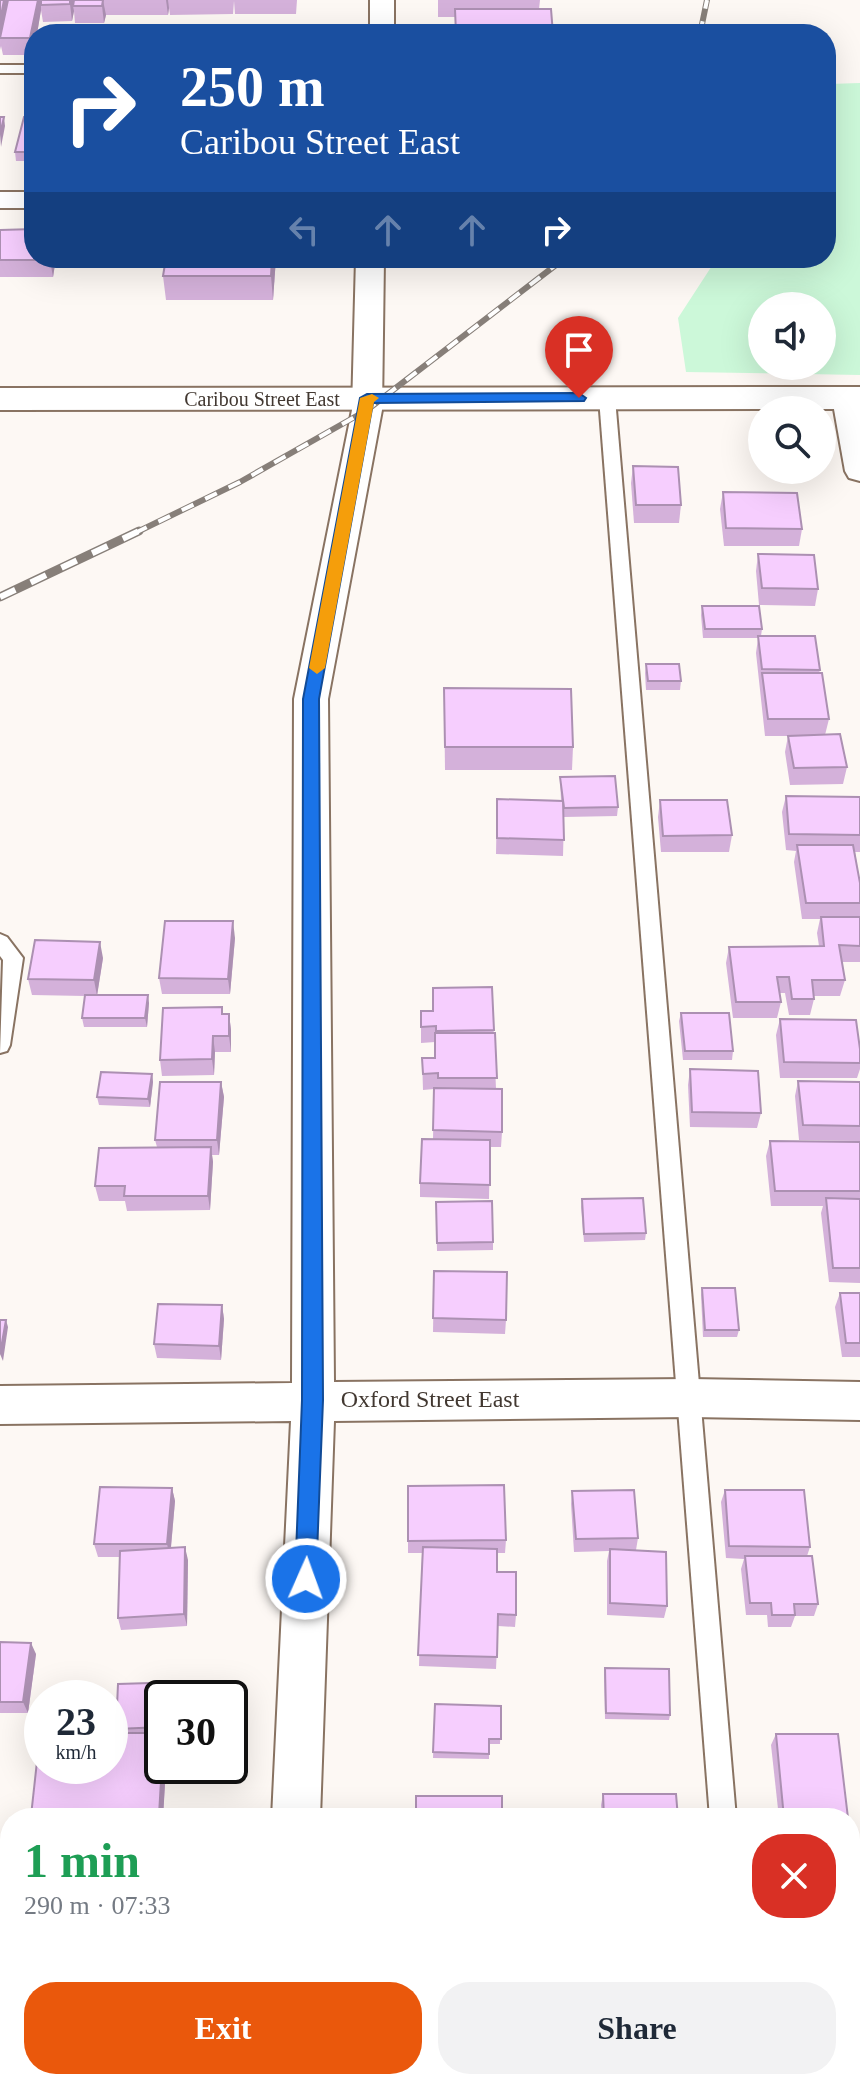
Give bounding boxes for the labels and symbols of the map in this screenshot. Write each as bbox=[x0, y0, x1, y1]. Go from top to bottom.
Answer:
pin bbox=[545, 316, 613, 398]
street label: Caribou Street East bbox=[184, 388, 340, 410]
street label: Oxford Street East bbox=[341, 1386, 520, 1412]
position arrow bbox=[264, 1537, 348, 1621]
speed limit sign: 30 bbox=[144, 1680, 248, 1784]

